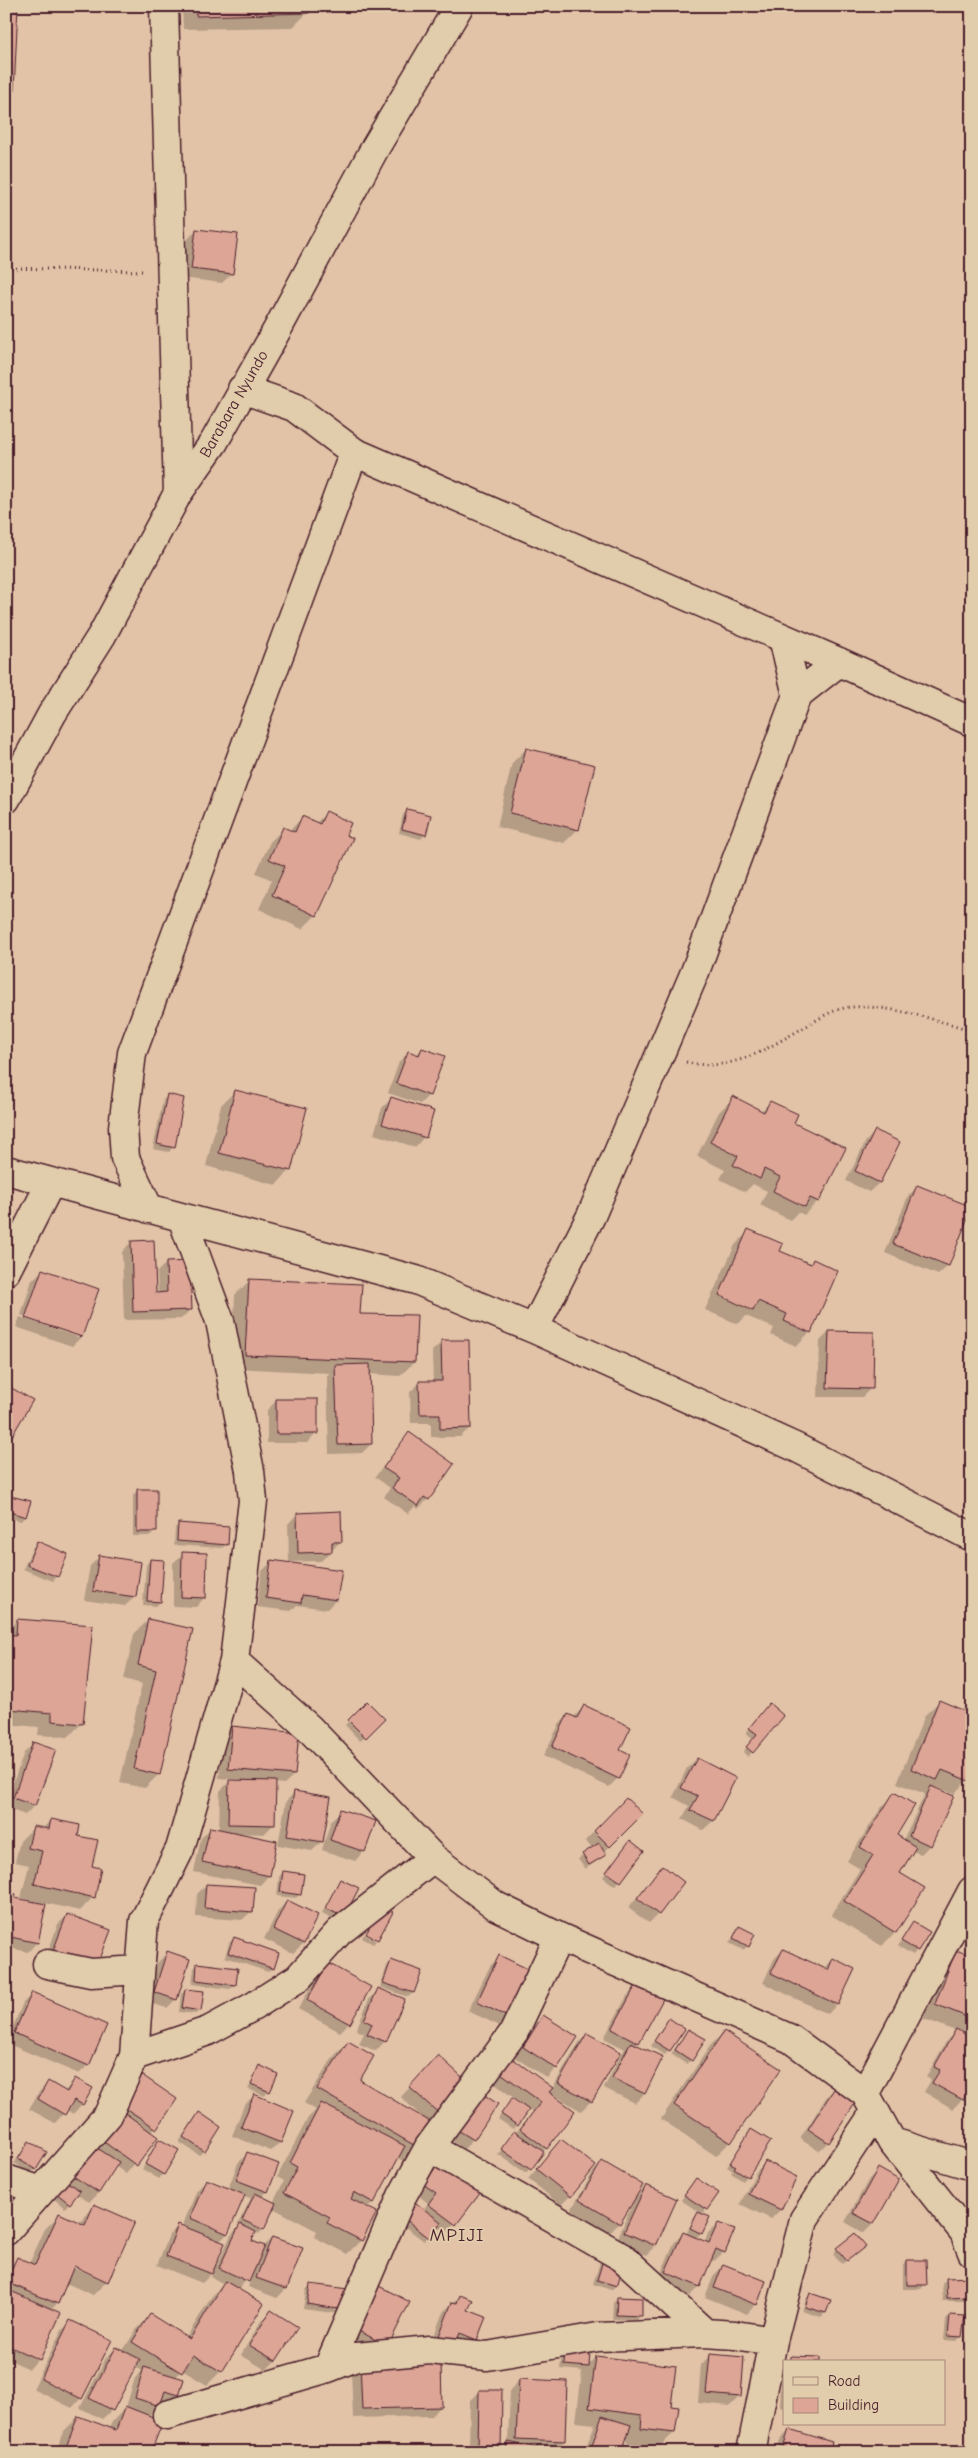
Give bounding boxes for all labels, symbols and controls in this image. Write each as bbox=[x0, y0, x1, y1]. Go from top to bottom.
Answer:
street label: Barabara Nyundo bbox=[196, 347, 272, 461]
district label: MPIJI bbox=[429, 2224, 485, 2246]
legend bbox=[783, 2360, 946, 2426]
text: Road bbox=[828, 2372, 860, 2390]
text: Building bbox=[828, 2396, 879, 2414]

